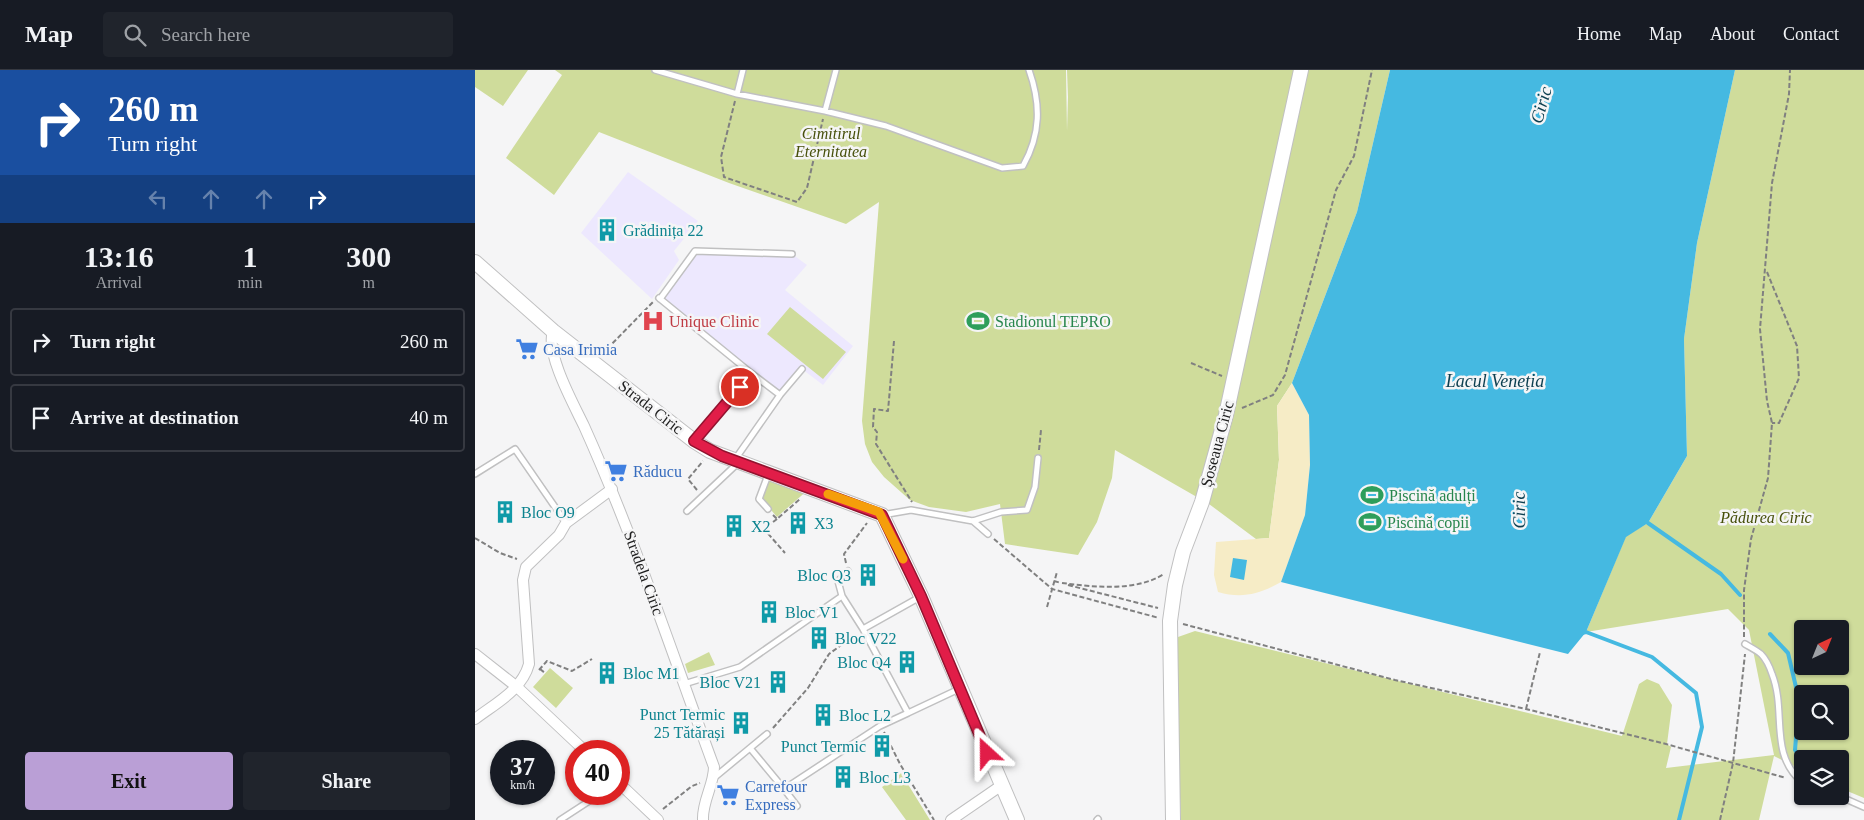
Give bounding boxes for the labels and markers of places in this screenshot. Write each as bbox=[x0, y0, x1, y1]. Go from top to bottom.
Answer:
building icon: Grădinița 22 bbox=[594, 217, 620, 243]
place label: Grădinița 22 bbox=[623, 222, 703, 240]
hospital icon: Unique Clinic bbox=[640, 308, 666, 334]
sports icon: Stadionul TEPRO bbox=[965, 308, 991, 334]
place label: Unique Clinic bbox=[669, 313, 759, 331]
place label: Stadionul TEPRO bbox=[995, 313, 1111, 330]
supermarket icon: Casa Irimia bbox=[514, 336, 540, 362]
place label: Casa Irimia bbox=[543, 341, 617, 358]
pin bbox=[719, 366, 761, 408]
supermarket icon: Răducu bbox=[603, 458, 629, 484]
place label: Răducu bbox=[633, 463, 682, 480]
sports icon: Piscină adulți bbox=[1359, 482, 1385, 508]
place label: Piscină adulți bbox=[1389, 487, 1476, 505]
building icon: Bloc O9 bbox=[492, 499, 518, 525]
place label: Bloc O9 bbox=[521, 504, 575, 521]
sports icon: Piscină copii bbox=[1357, 509, 1383, 535]
building icon: X3 bbox=[785, 510, 811, 536]
building icon: X2 bbox=[721, 513, 747, 539]
place label: Piscină copii bbox=[1387, 514, 1470, 532]
place label: X3 bbox=[814, 515, 834, 532]
place label: X2 bbox=[751, 518, 771, 535]
building icon: Bloc Q3 bbox=[855, 562, 881, 588]
place label: Bloc Q3 bbox=[797, 567, 851, 584]
building icon: Bloc V1 bbox=[756, 599, 782, 625]
place label: Bloc V1 bbox=[785, 604, 838, 621]
building icon: Bloc V22 bbox=[806, 625, 832, 651]
place label: Bloc V22 bbox=[835, 630, 896, 647]
building icon: Bloc Q4 bbox=[894, 649, 920, 675]
place label: Bloc Q4 bbox=[837, 654, 891, 671]
building icon: Bloc M1 bbox=[594, 660, 620, 686]
place label: Bloc M1 bbox=[623, 665, 679, 682]
building icon: Bloc V21 bbox=[765, 669, 791, 695]
place label: Bloc V21 bbox=[700, 674, 761, 691]
building icon: Bloc L2 bbox=[810, 702, 836, 728]
place label: Punct Termic 25 Tătărași bbox=[640, 706, 726, 742]
place label: Bloc L2 bbox=[839, 707, 891, 724]
building icon: Punct Termic 25 Tătărași bbox=[728, 710, 754, 736]
building icon: Punct Termic bbox=[869, 733, 895, 759]
place label: Punct Termic bbox=[781, 738, 866, 755]
building icon: Bloc L3 bbox=[830, 764, 856, 790]
place label: Bloc L3 bbox=[859, 769, 911, 786]
place label: Carrefour Express bbox=[745, 778, 808, 814]
supermarket icon: Carrefour Express bbox=[715, 782, 741, 808]

